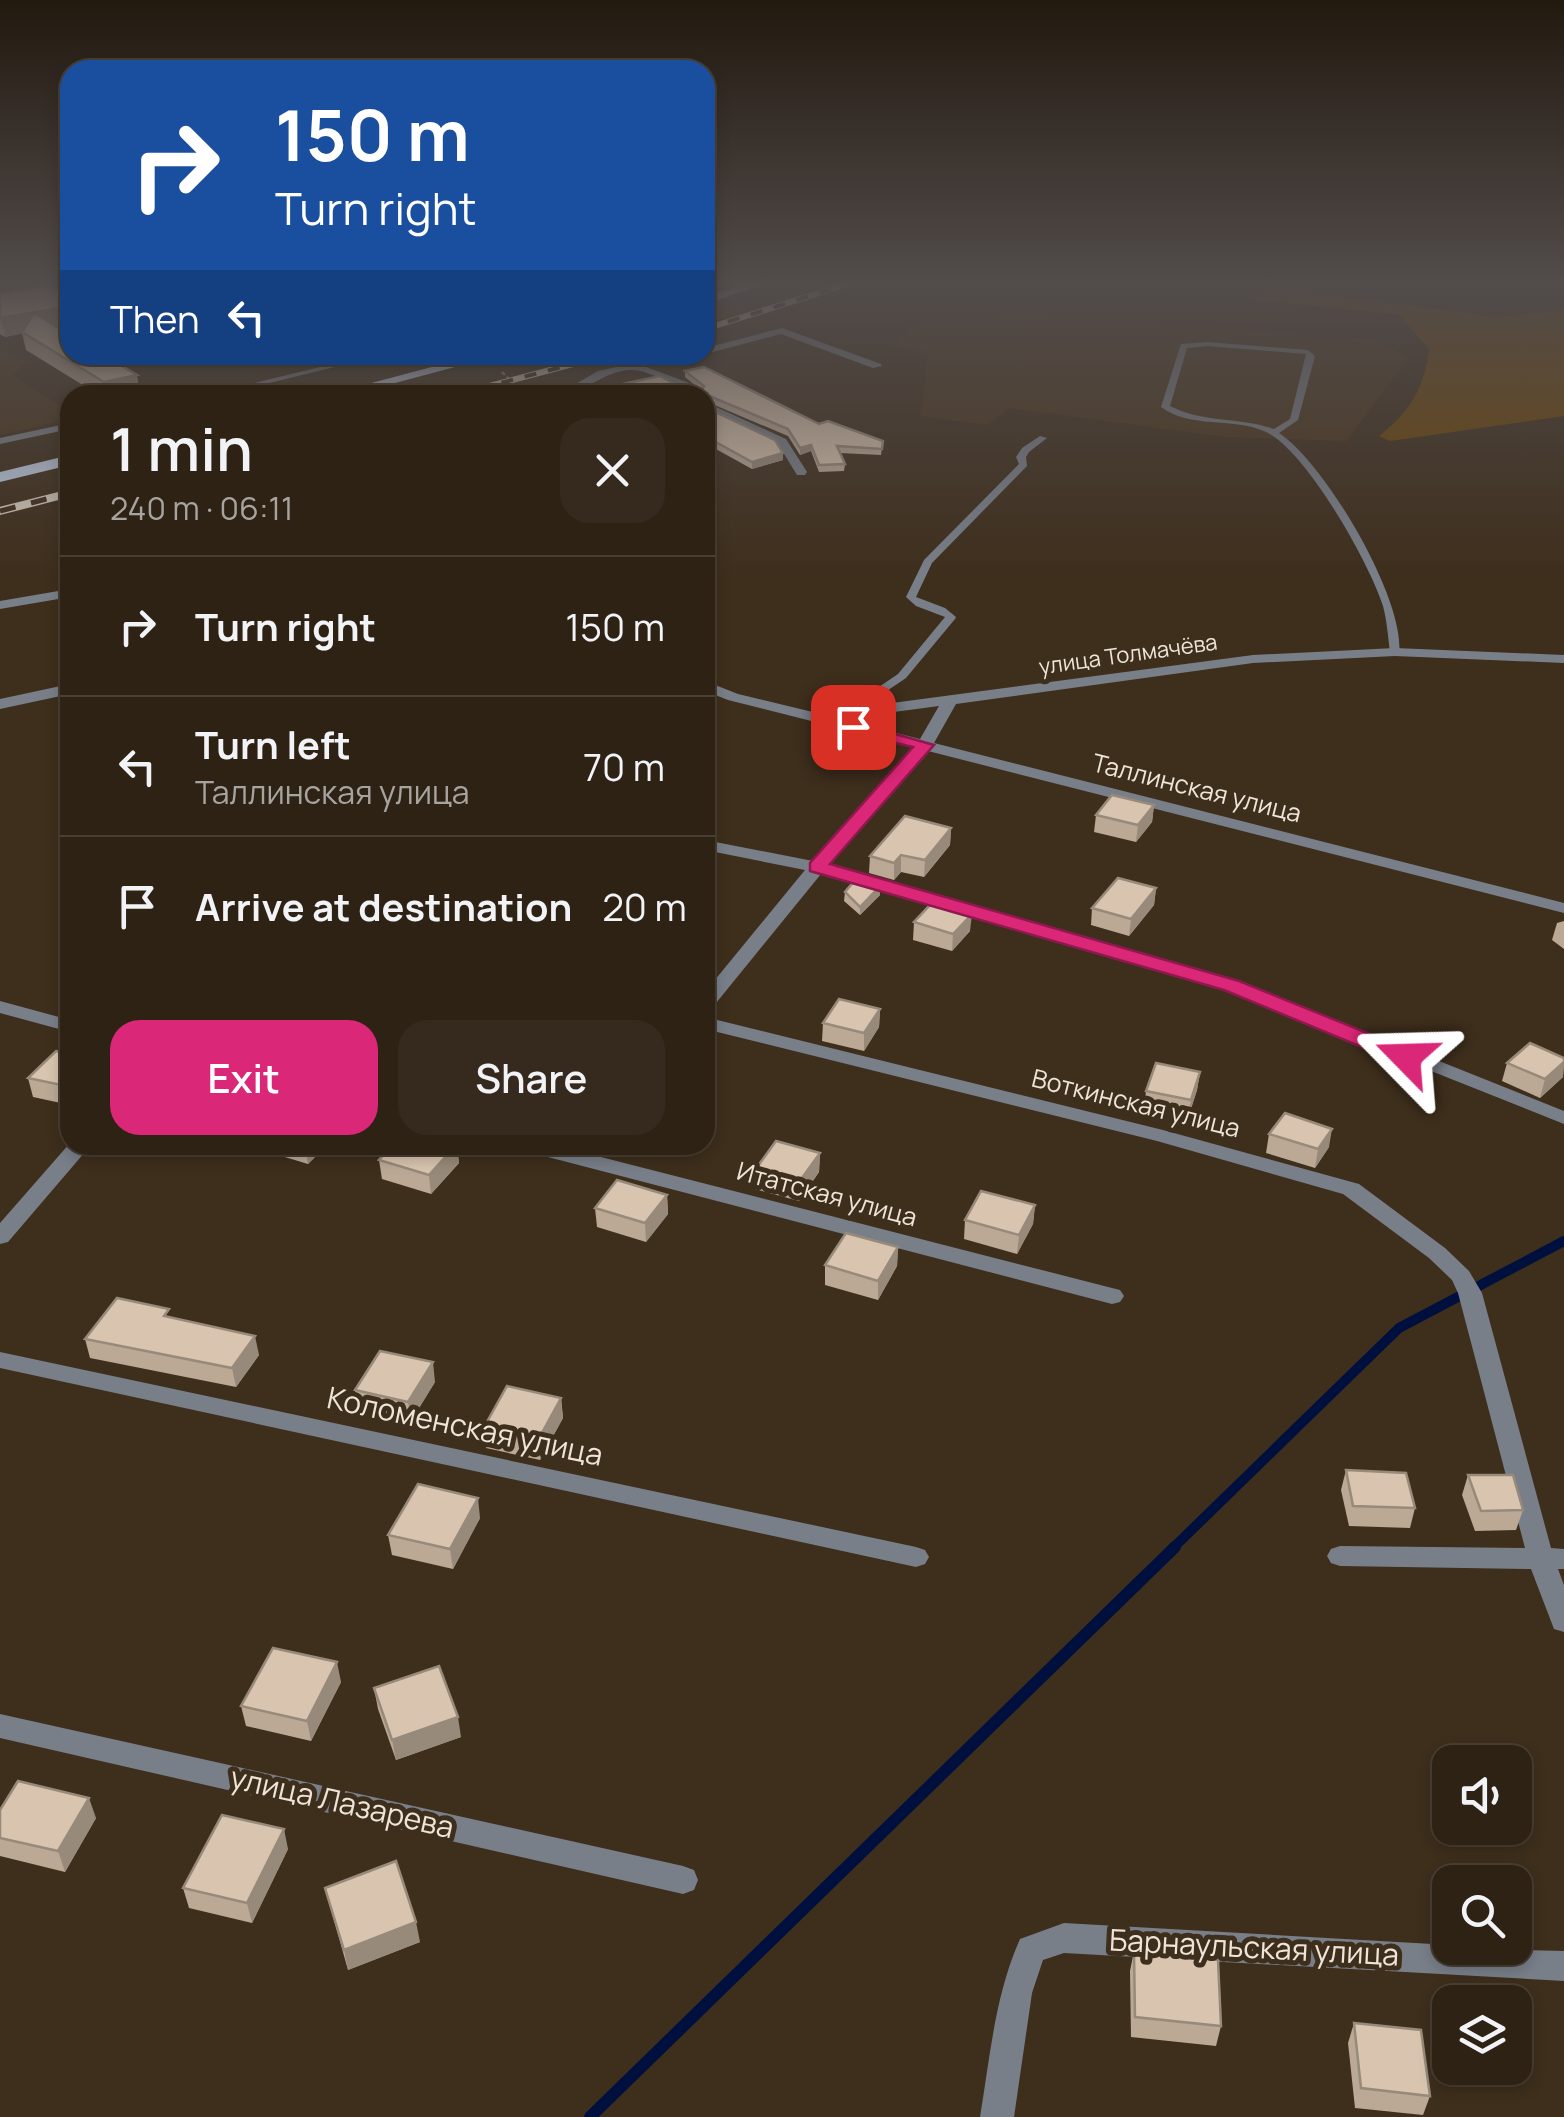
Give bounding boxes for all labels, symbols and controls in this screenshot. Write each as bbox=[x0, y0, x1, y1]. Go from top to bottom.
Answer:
text: 150 m bbox=[275, 86, 470, 182]
icon: right bbox=[110, 100, 240, 230]
text: Turn right bbox=[275, 177, 476, 239]
icon: left bbox=[219, 290, 274, 345]
text: Then bbox=[110, 292, 199, 344]
text: 1 min bbox=[110, 407, 253, 489]
button: close bbox=[560, 418, 665, 523]
text: 240 m · 06:11 bbox=[110, 486, 293, 530]
icon: right bbox=[110, 599, 165, 654]
text: Turn right bbox=[195, 600, 376, 652]
text: 150 m bbox=[565, 600, 665, 652]
street label: улица Толмачёва bbox=[1037, 627, 1219, 681]
pin bbox=[811, 685, 896, 770]
icon: arrive bbox=[826, 700, 881, 755]
text: Turn left bbox=[195, 718, 351, 770]
icon: left bbox=[110, 739, 165, 794]
text: 70 m bbox=[583, 740, 665, 792]
street label: Таллинская улица bbox=[1089, 745, 1305, 830]
text: Таллинская улица bbox=[195, 770, 469, 814]
icon: arrive bbox=[110, 879, 165, 934]
text: Arrive at destination bbox=[195, 880, 572, 932]
text: 20 m bbox=[602, 880, 687, 932]
position arrow bbox=[1354, 1005, 1458, 1109]
button: Exit bbox=[110, 1020, 378, 1135]
button: Share bbox=[398, 1020, 665, 1135]
street label: Воткинская улица bbox=[1028, 1060, 1244, 1145]
street label: Итатская улица bbox=[733, 1153, 921, 1234]
street label: Коломенская улица bbox=[324, 1376, 607, 1475]
map controls bbox=[1432, 1745, 1532, 2085]
button: sound bbox=[1432, 1745, 1532, 1845]
street label: улица Лазарева bbox=[227, 1756, 458, 1847]
button: search bbox=[1432, 1865, 1532, 1965]
street label: Барнаульская улица bbox=[1108, 1918, 1400, 1975]
button: layers bbox=[1432, 1985, 1532, 2085]

